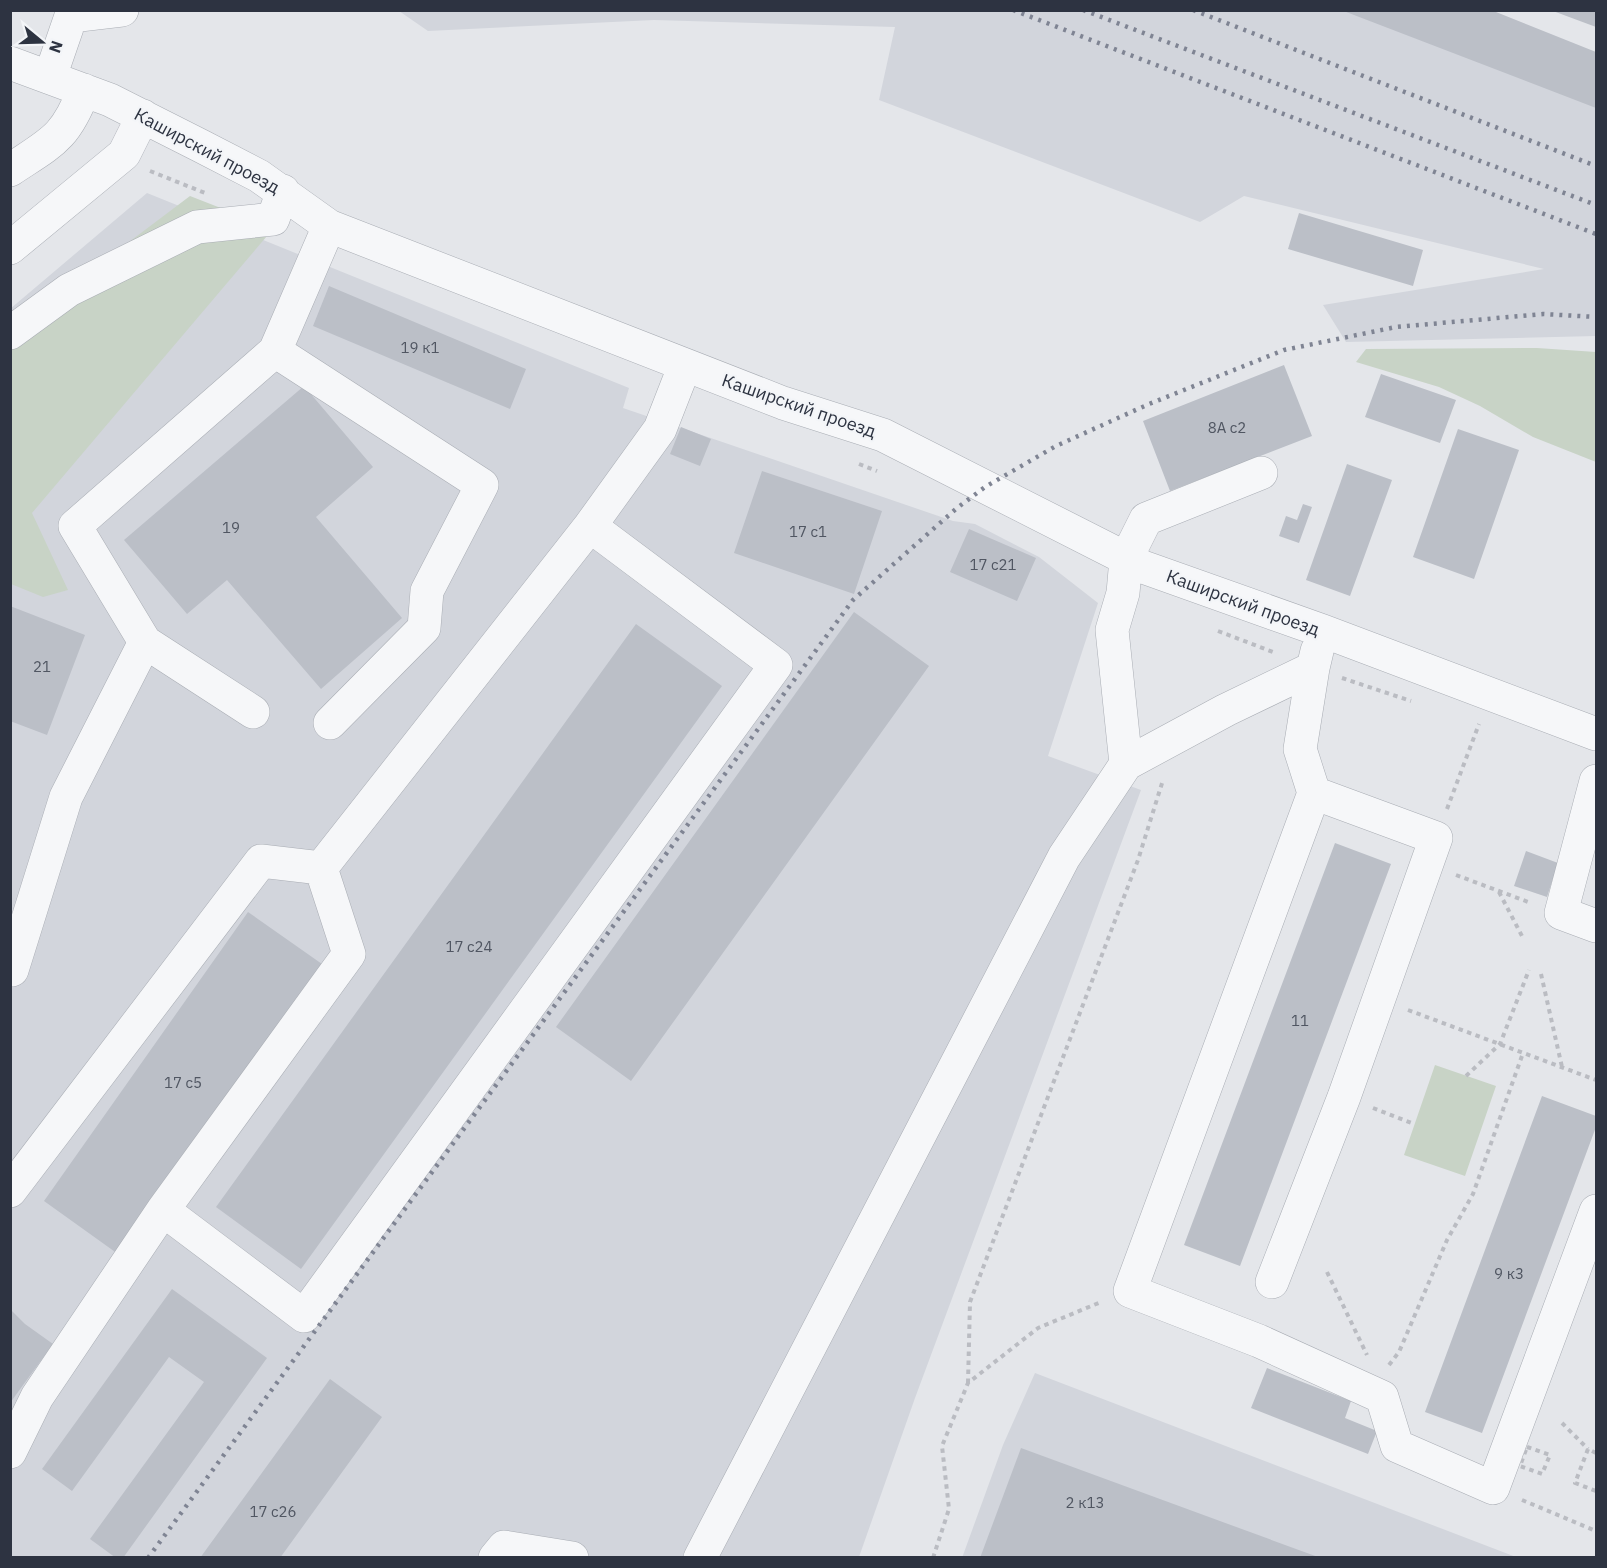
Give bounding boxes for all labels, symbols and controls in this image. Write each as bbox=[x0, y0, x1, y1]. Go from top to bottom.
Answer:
north arrow bbox=[12, 12, 72, 72]
text: N bbox=[45, 38, 68, 56]
street label: Каширский проезд bbox=[130, 102, 284, 199]
house number: 19 к1 bbox=[401, 338, 439, 357]
street label: Каширский проезд bbox=[719, 368, 880, 443]
house number: 8А с2 bbox=[1208, 418, 1246, 437]
house number: 19 bbox=[222, 518, 240, 537]
house number: 17 с1 bbox=[789, 522, 827, 541]
house number: 17 с21 bbox=[969, 555, 1017, 574]
street label: Каширский проезд bbox=[1163, 564, 1323, 641]
house number: 21 bbox=[33, 657, 51, 676]
house number: 17 с24 bbox=[445, 937, 493, 956]
house number: 11 bbox=[1291, 1011, 1309, 1030]
house number: 17 с5 bbox=[164, 1073, 202, 1092]
house number: 9 к3 bbox=[1494, 1264, 1524, 1283]
house number: 2 к13 bbox=[1066, 1493, 1104, 1512]
house number: 17 с26 bbox=[249, 1502, 297, 1521]

